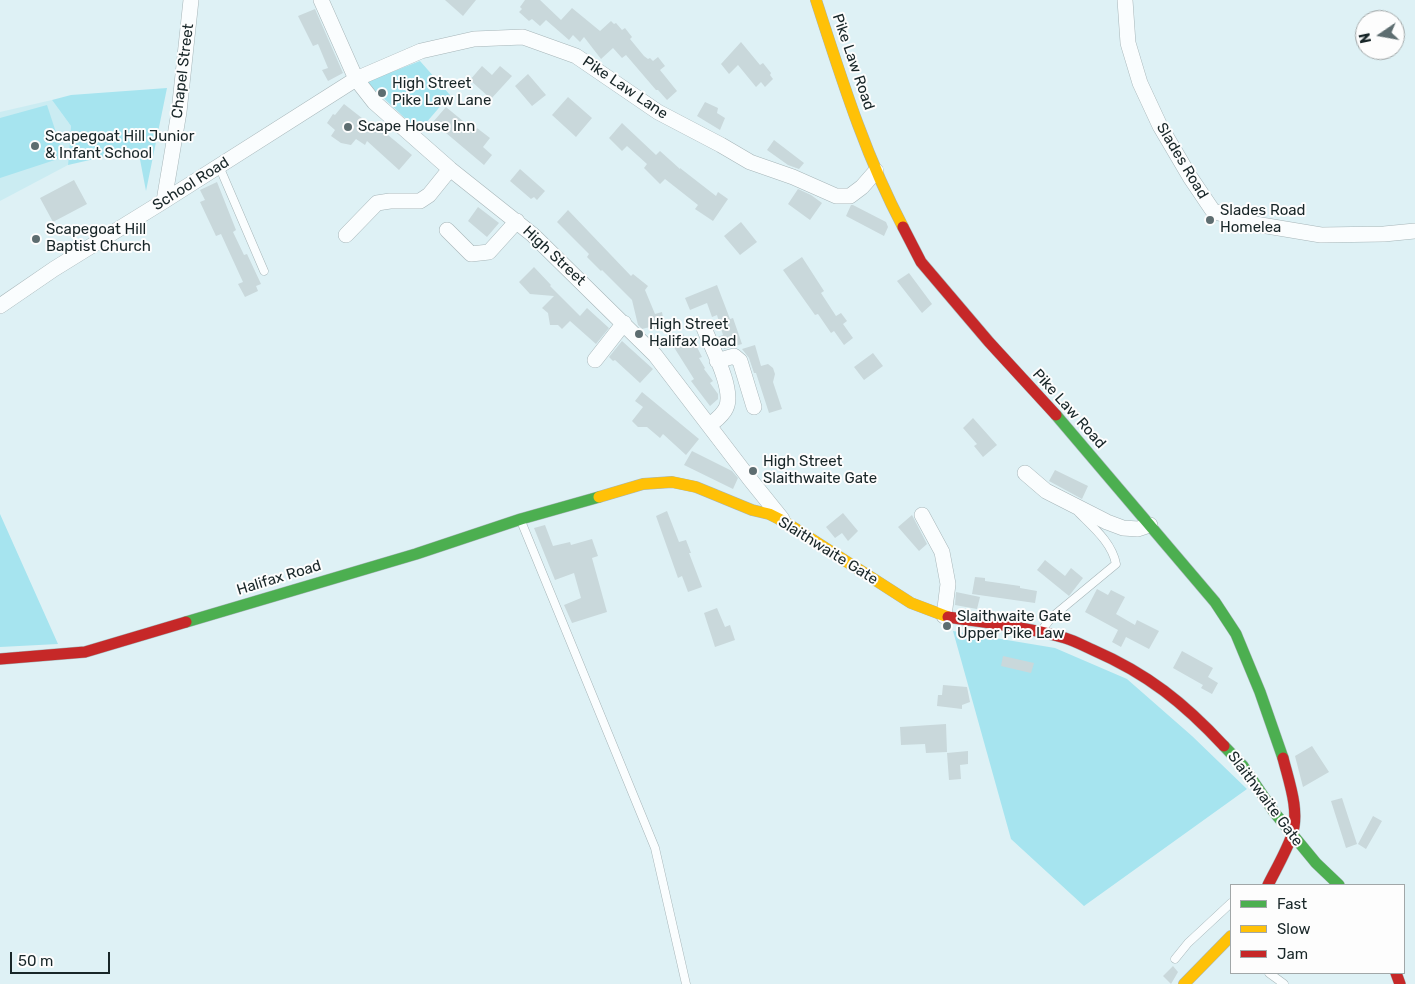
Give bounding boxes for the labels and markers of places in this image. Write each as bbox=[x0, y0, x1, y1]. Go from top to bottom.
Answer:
place label: High Street Pike Law Lane bbox=[392, 75, 491, 110]
marker: High Street Pike Law Lane bbox=[376, 87, 388, 99]
place label: Scape House Inn bbox=[358, 118, 475, 136]
marker: Scape House Inn bbox=[342, 121, 354, 133]
place label: Scapegoat Hill Junior & Infant School bbox=[45, 128, 194, 163]
marker: Scapegoat Hill Junior & Infant School bbox=[29, 140, 41, 152]
place label: Slades Road Homelea bbox=[1220, 202, 1305, 237]
marker: Slades Road Homelea bbox=[1204, 214, 1216, 226]
place label: Scapegoat Hill Baptist Church bbox=[46, 221, 151, 256]
marker: Scapegoat Hill Baptist Church bbox=[30, 233, 42, 245]
place label: High Street Halifax Road bbox=[649, 316, 737, 351]
marker: High Street Halifax Road bbox=[633, 328, 645, 340]
place label: High Street Slaithwaite Gate bbox=[763, 453, 877, 488]
marker: High Street Slaithwaite Gate bbox=[747, 465, 759, 477]
place label: Slaithwaite Gate Upper Pike Law bbox=[957, 608, 1071, 643]
marker: Slaithwaite Gate Upper Pike Law bbox=[941, 620, 953, 632]

